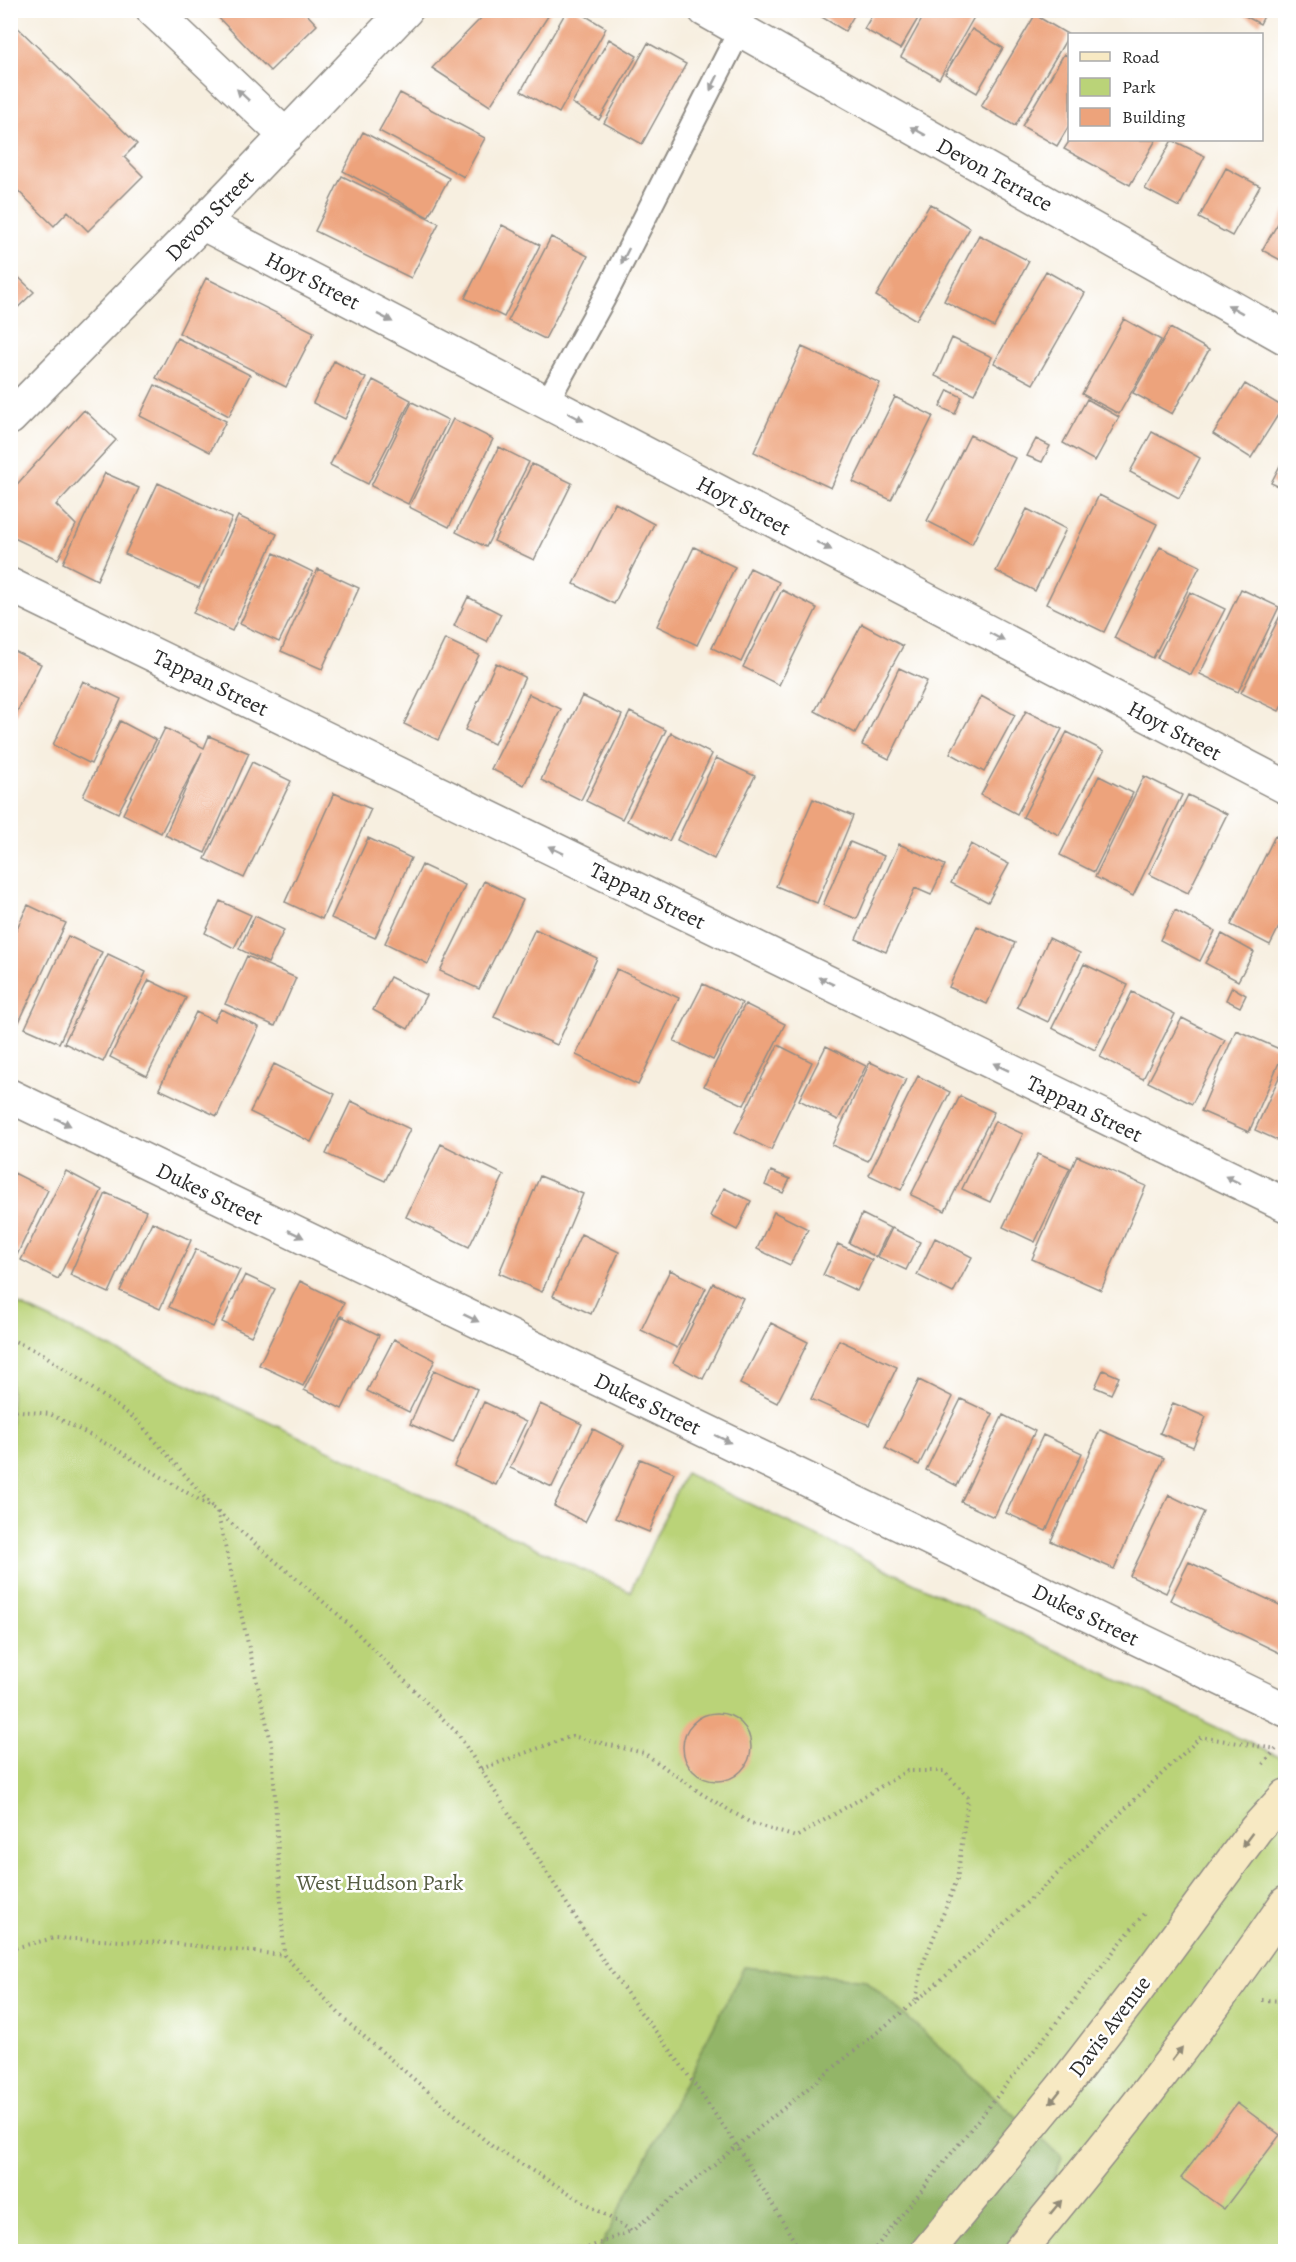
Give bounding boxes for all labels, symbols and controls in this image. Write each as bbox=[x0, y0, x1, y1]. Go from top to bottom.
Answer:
legend bbox=[1068, 33, 1263, 141]
text: Road bbox=[1122, 45, 1160, 69]
one-way arrow bbox=[709, 74, 719, 91]
text: Park bbox=[1122, 75, 1156, 99]
one-way arrow bbox=[236, 89, 250, 103]
text: Building bbox=[1122, 105, 1186, 129]
one-way arrow bbox=[909, 126, 926, 136]
street label: Devon Terrace bbox=[931, 131, 1058, 219]
street label: Devon Street bbox=[159, 163, 261, 268]
street label: Hoyt Street bbox=[260, 244, 365, 317]
one-way arrow bbox=[620, 248, 630, 265]
one-way arrow bbox=[1226, 304, 1243, 314]
one-way arrow bbox=[376, 312, 394, 322]
one-way arrow bbox=[568, 412, 585, 422]
street label: Hoyt Street bbox=[691, 469, 796, 543]
one-way arrow bbox=[815, 541, 832, 551]
one-way arrow bbox=[988, 632, 1005, 641]
street label: Tappan Street bbox=[148, 642, 273, 724]
street label: Hoyt Street bbox=[1122, 694, 1227, 768]
one-way arrow bbox=[547, 846, 564, 855]
street label: Tappan Street bbox=[585, 855, 710, 937]
one-way arrow bbox=[817, 977, 834, 986]
one-way arrow bbox=[992, 1062, 1009, 1071]
street label: Tappan Street bbox=[1022, 1068, 1147, 1150]
one-way arrow bbox=[55, 1117, 72, 1126]
street label: Dukes Street bbox=[151, 1155, 268, 1233]
one-way arrow bbox=[1224, 1175, 1241, 1184]
one-way arrow bbox=[287, 1229, 304, 1238]
one-way arrow bbox=[463, 1314, 480, 1323]
street label: Dukes Street bbox=[589, 1365, 706, 1443]
one-way arrow bbox=[714, 1435, 731, 1444]
street label: Dukes Street bbox=[1027, 1576, 1144, 1654]
one-way arrow bbox=[1242, 1833, 1254, 1848]
park label: West Hudson Park bbox=[296, 1868, 464, 1898]
street label: Davis Avenue bbox=[1062, 1970, 1158, 2084]
one-way arrow bbox=[1171, 2046, 1183, 2061]
one-way arrow bbox=[1048, 2089, 1061, 2105]
one-way arrow bbox=[1050, 2199, 1062, 2214]

